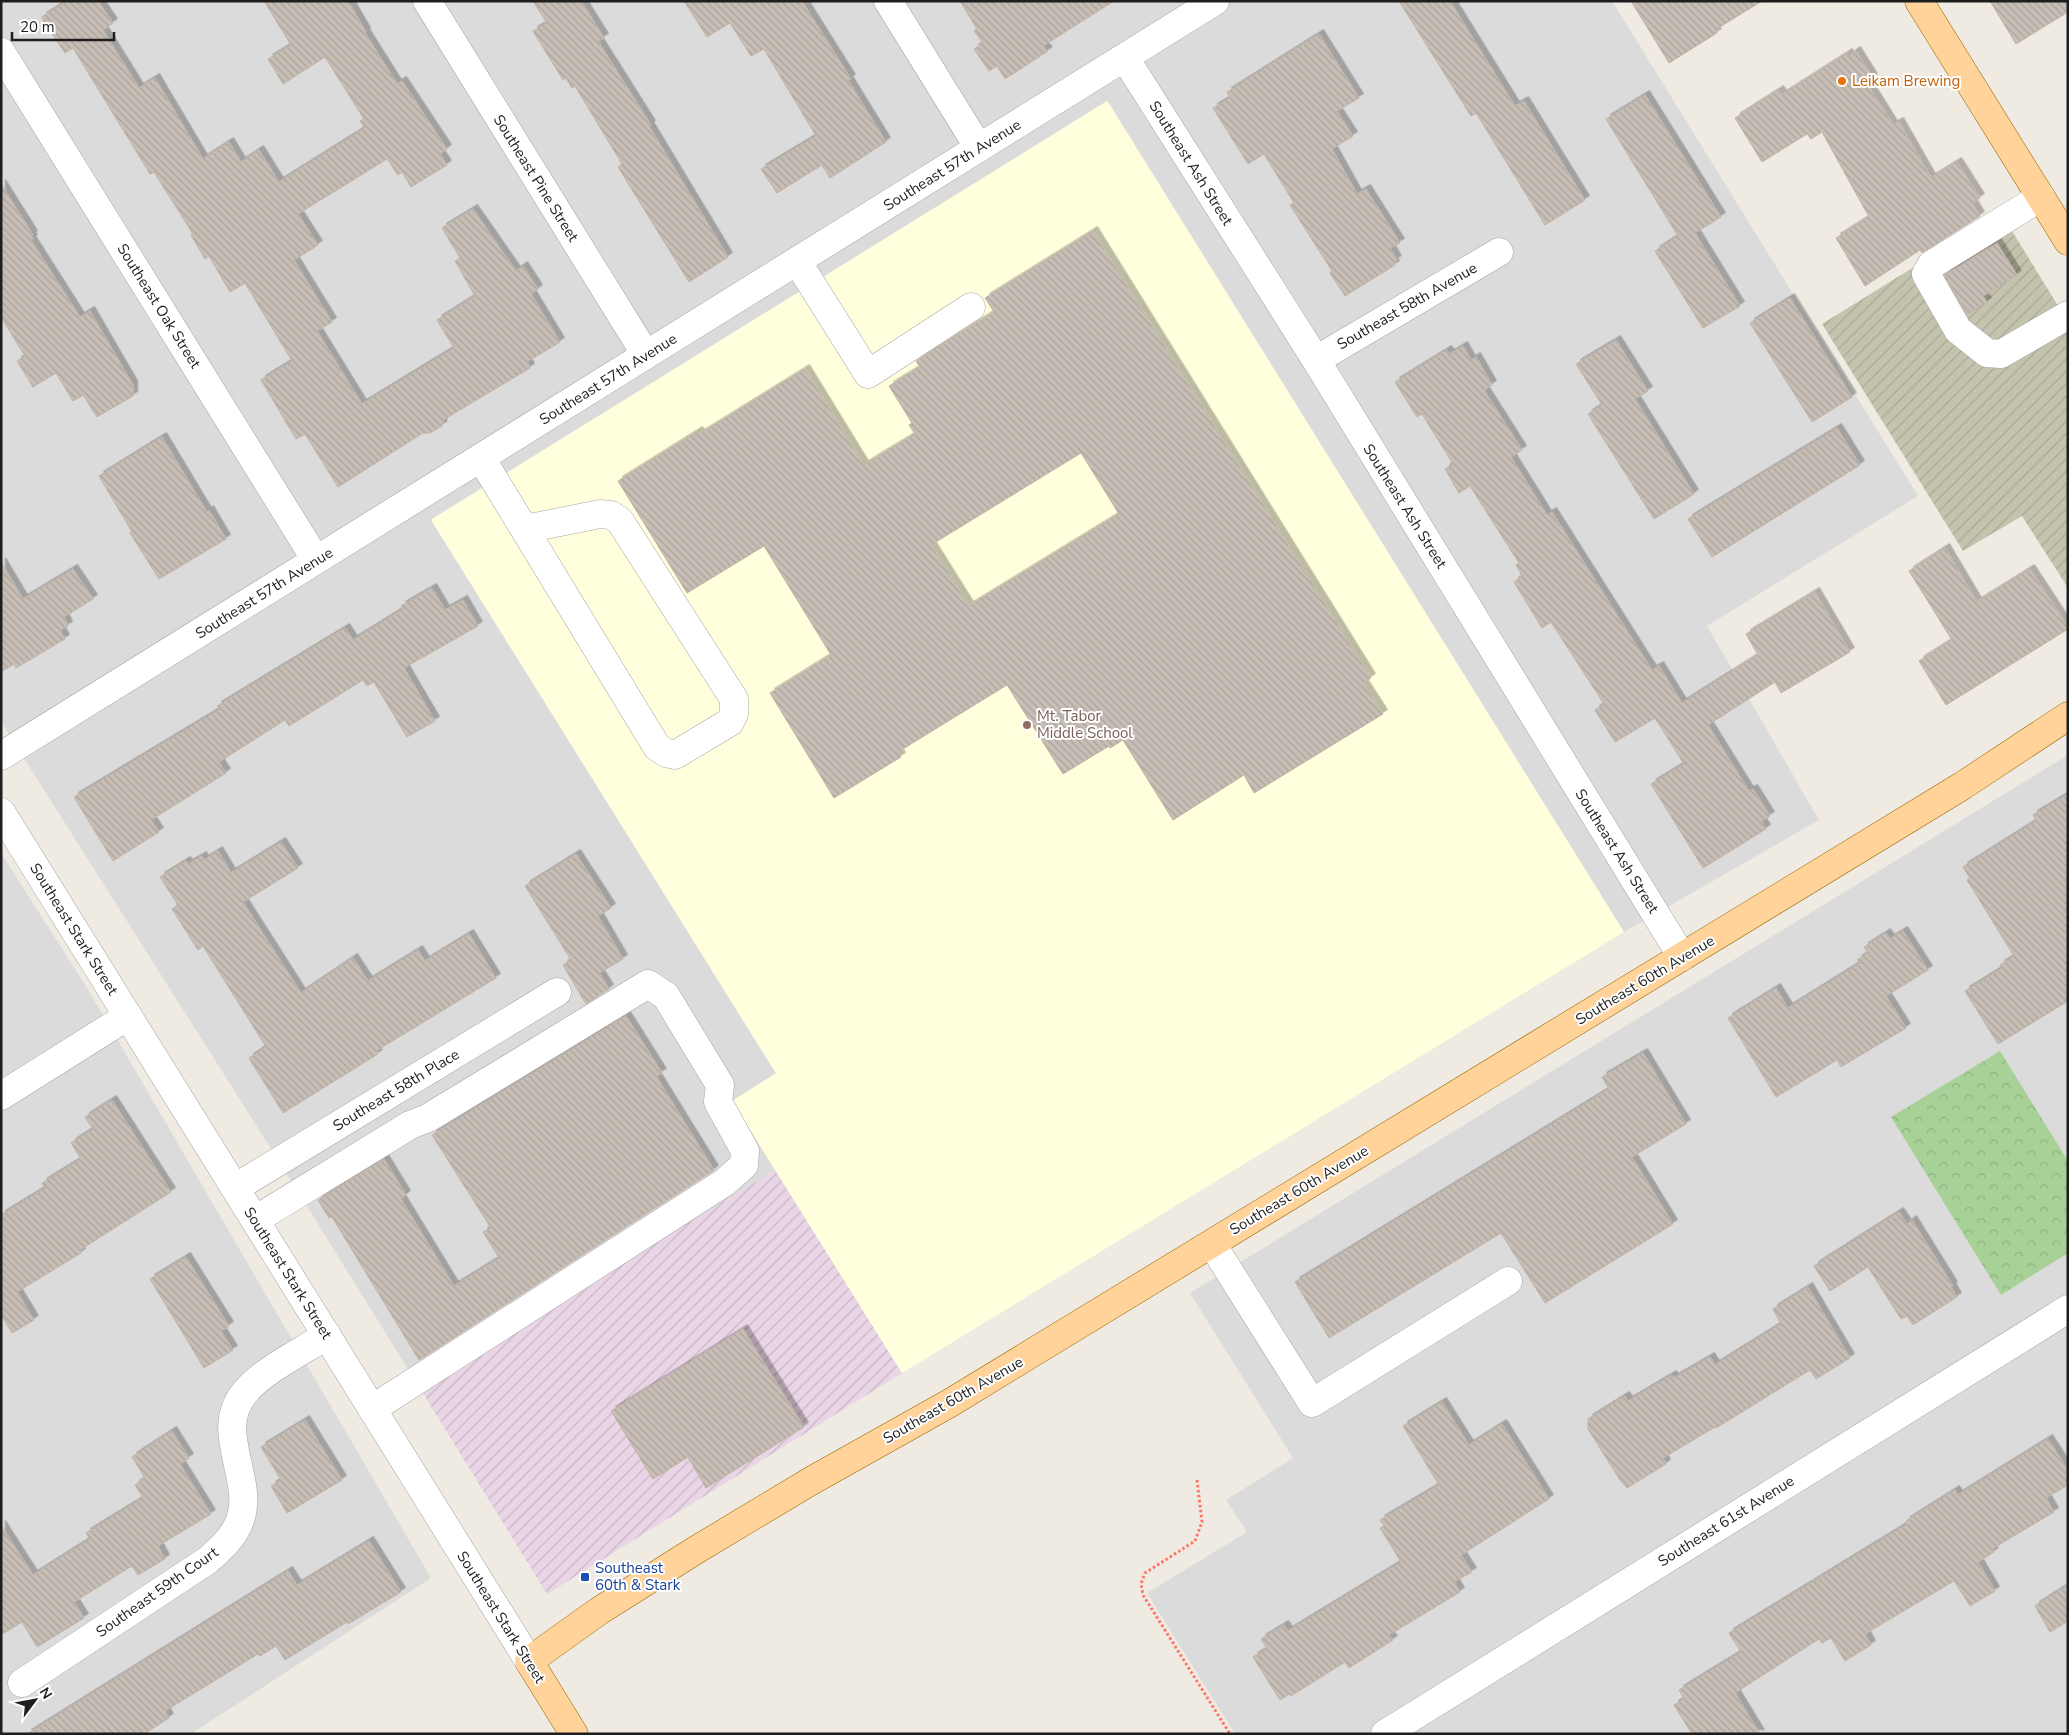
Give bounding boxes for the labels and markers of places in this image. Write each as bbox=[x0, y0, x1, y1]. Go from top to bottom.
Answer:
place label: Leikam Brewing bbox=[1852, 71, 1960, 91]
marker: Leikam Brewing bbox=[1836, 75, 1848, 87]
place label: Mt. Tabor Middle School bbox=[1037, 706, 1133, 743]
marker: Mt. Tabor Middle School bbox=[1021, 719, 1033, 731]
place label: Southeast 60th & Stark bbox=[595, 1558, 681, 1595]
marker: Southeast 60th & Stark bbox=[579, 1571, 591, 1583]

